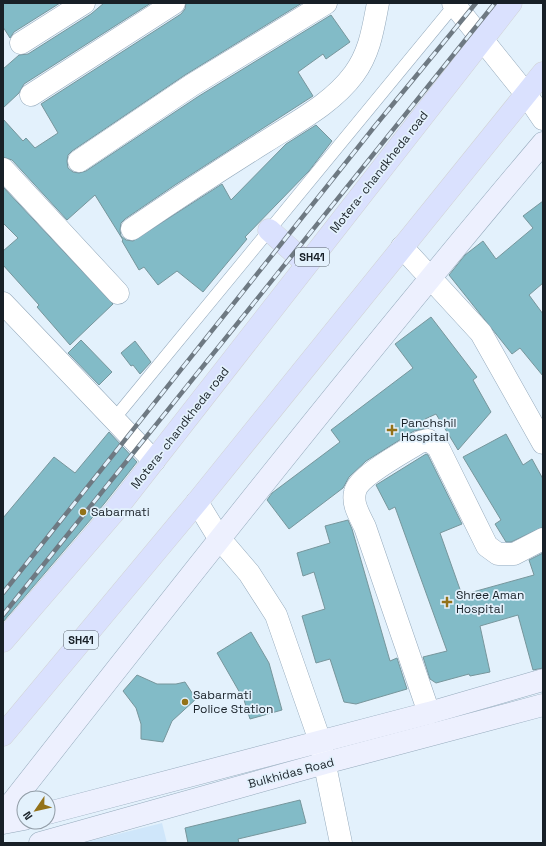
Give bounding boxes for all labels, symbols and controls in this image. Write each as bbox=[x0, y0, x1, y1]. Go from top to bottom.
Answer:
street label: Motera- chandkheda road bbox=[326, 108, 432, 236]
road number: SH41 bbox=[295, 248, 329, 266]
street label: Motera- chandkheda road bbox=[127, 364, 233, 492]
place label: Panchshil Hospital bbox=[401, 415, 456, 445]
marker: Panchshil Hospital bbox=[386, 424, 398, 436]
place label: Sabarmati bbox=[91, 504, 150, 520]
marker: Sabarmati bbox=[78, 507, 88, 517]
place label: Shree Aman Hospital bbox=[456, 587, 524, 617]
marker: Shree Aman Hospital bbox=[441, 596, 453, 608]
road number: SH41 bbox=[64, 631, 98, 649]
place label: Sabarmati Police Station bbox=[193, 687, 273, 717]
marker: Sabarmati Police Station bbox=[180, 697, 190, 707]
street label: Bulkhidas Road bbox=[246, 754, 336, 792]
north arrow bbox=[16, 790, 56, 830]
text: N bbox=[20, 809, 36, 823]

